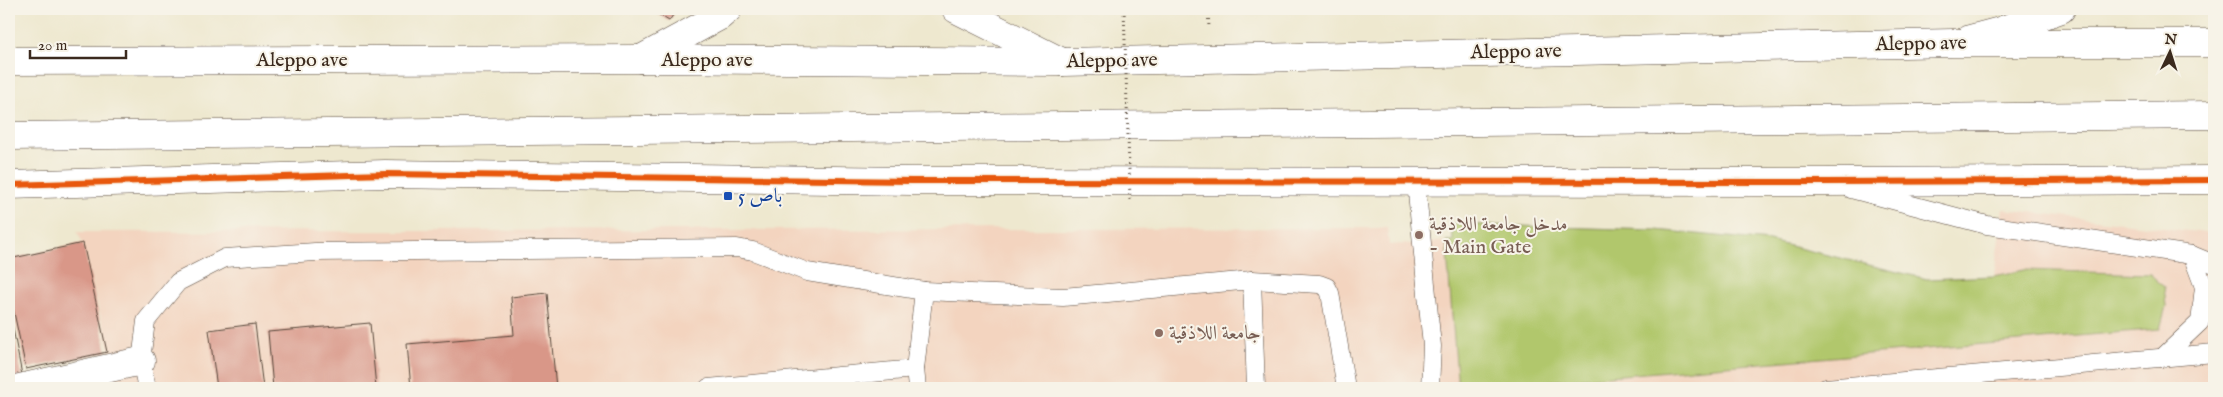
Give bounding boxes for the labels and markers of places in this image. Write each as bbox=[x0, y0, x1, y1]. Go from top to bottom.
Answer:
place label: باص 5 bbox=[738, 184, 782, 209]
marker: باص 5 bbox=[722, 190, 734, 202]
place label: مدخل جامعة اللاذقية - Main Gate bbox=[1429, 212, 1568, 260]
marker: مدخل جامعة اللاذقية - Main Gate bbox=[1413, 229, 1425, 241]
place label: جامعة اللاذقية bbox=[1169, 321, 1261, 346]
marker: جامعة اللاذقية bbox=[1153, 327, 1165, 339]

